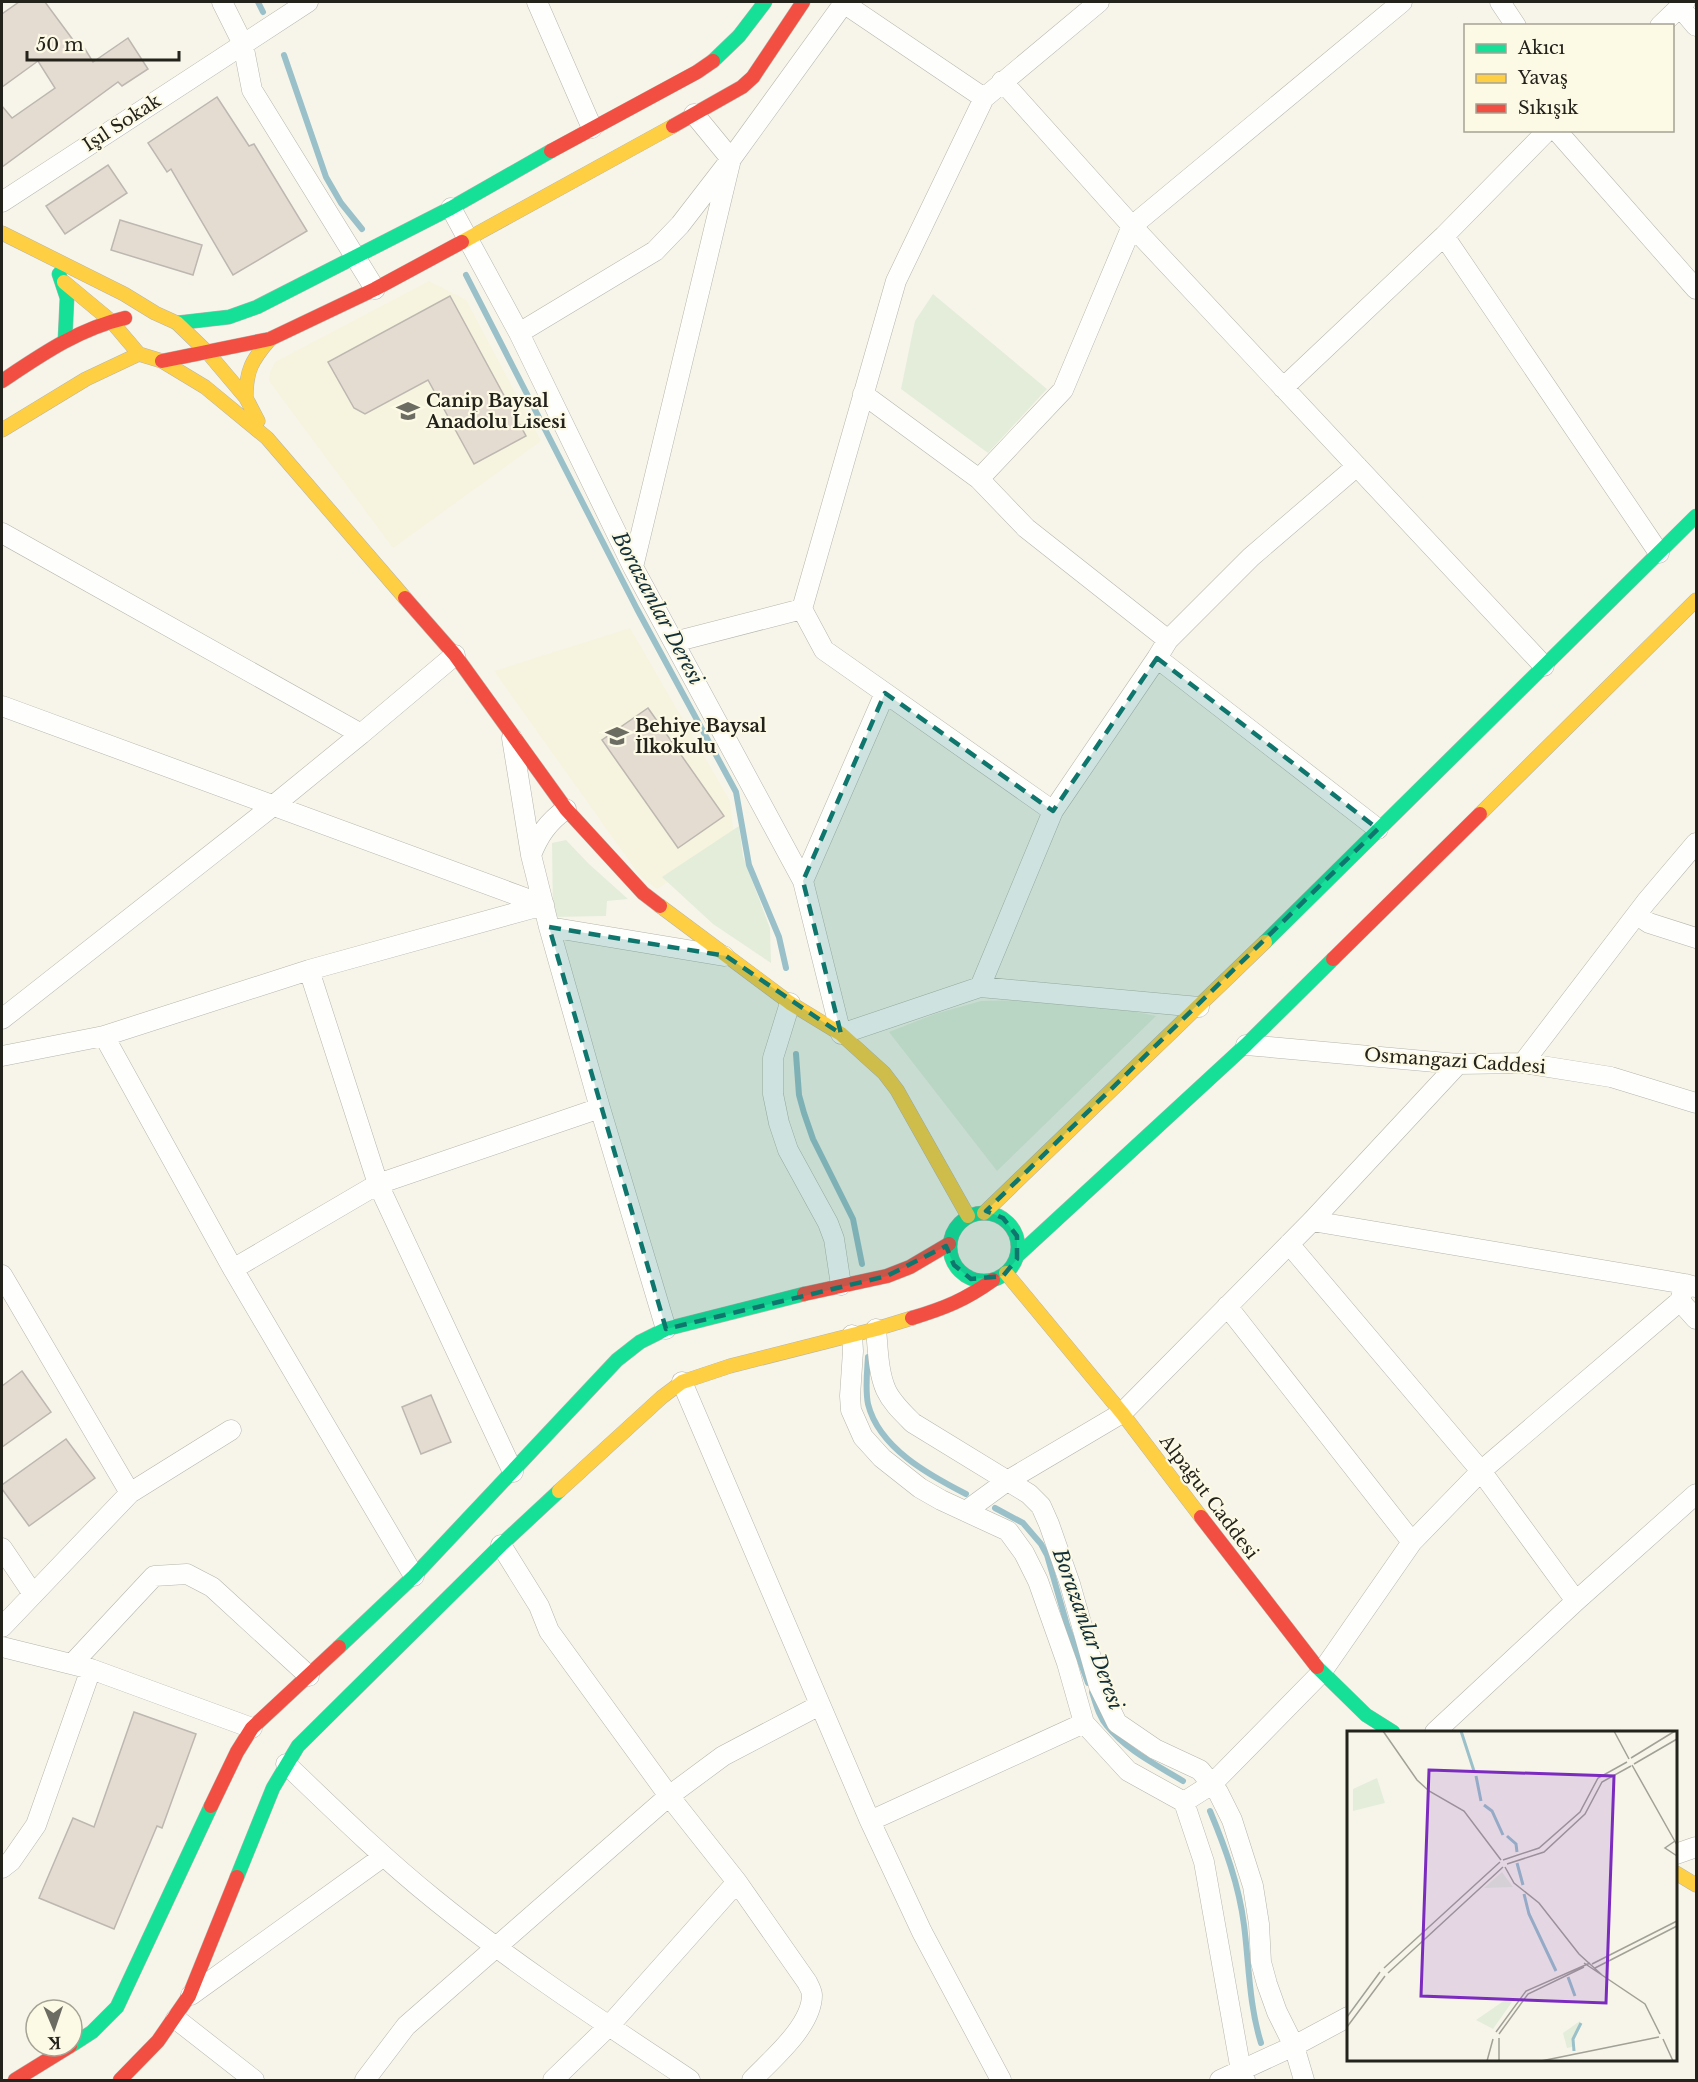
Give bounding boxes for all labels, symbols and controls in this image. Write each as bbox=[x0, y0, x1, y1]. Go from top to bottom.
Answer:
scale bar bbox=[27, 24, 178, 62]
legend bbox=[1464, 24, 1674, 132]
text: 50 m bbox=[36, 34, 84, 56]
text: Akıcı bbox=[1517, 37, 1565, 59]
text: Yavaş bbox=[1517, 67, 1568, 89]
street label: Işıl Sokak bbox=[79, 90, 165, 156]
text: Sıkışık bbox=[1518, 97, 1578, 119]
place label: Canip Baysal Anadolu Lisesi bbox=[425, 390, 567, 433]
school or university icon: Canip Baysal Anadolu Lisesi bbox=[395, 398, 421, 424]
water label: Borazanlar Deresi bbox=[607, 527, 708, 689]
place label: Behiye Baysal İlkokulu bbox=[635, 715, 767, 758]
school or university icon: Behiye Baysal İlkokulu bbox=[604, 723, 630, 749]
street label: Osmangazi Caddesi bbox=[1363, 1044, 1547, 1078]
street label: Alpağut Caddesi bbox=[1154, 1430, 1263, 1564]
water label: Borazanlar Deresi bbox=[1047, 1544, 1128, 1713]
inset map bbox=[1347, 1731, 1677, 2061]
north arrow bbox=[24, 1998, 84, 2058]
text: K bbox=[47, 2033, 61, 2053]

